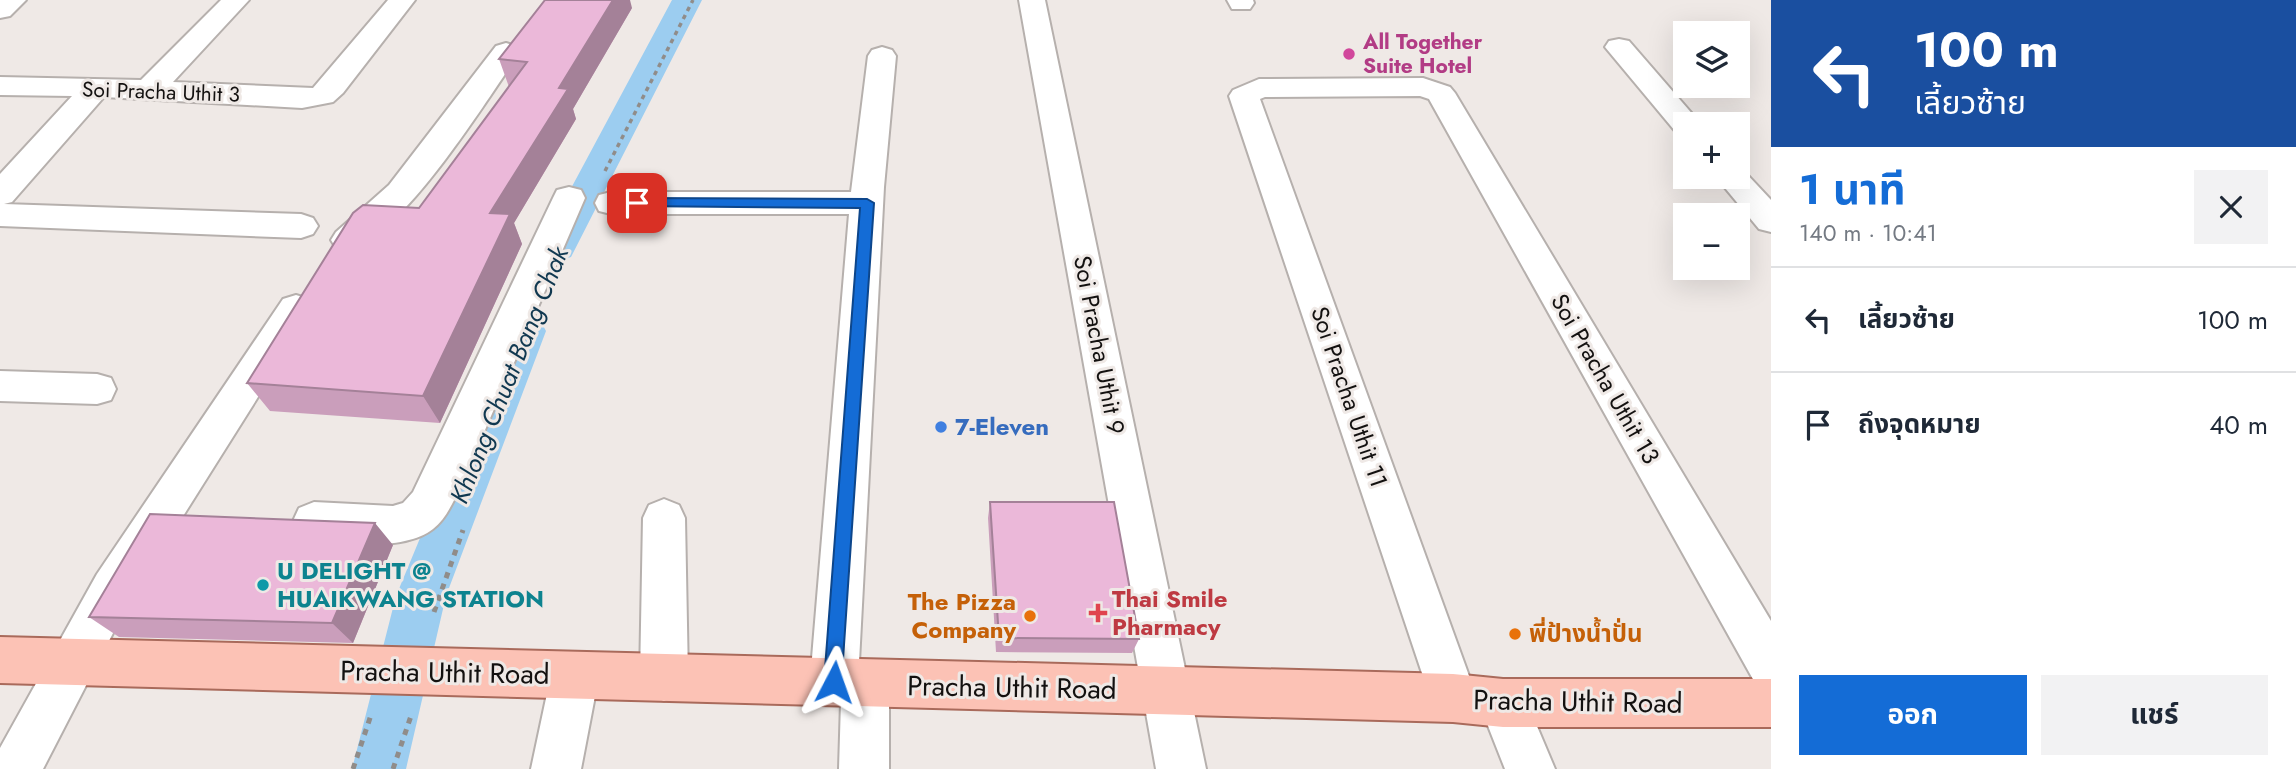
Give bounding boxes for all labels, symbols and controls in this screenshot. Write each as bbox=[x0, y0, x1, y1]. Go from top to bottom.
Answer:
text: 100 m bbox=[1914, 15, 2059, 85]
map controls bbox=[1673, 21, 1750, 280]
button: layers bbox=[1673, 21, 1750, 98]
place label: All Together Suite Hotel bbox=[1362, 27, 1483, 81]
icon: left bbox=[1799, 28, 1890, 119]
marker: All Together Suite Hotel bbox=[1341, 46, 1357, 62]
street label: Soi Pracha Uthit 3 bbox=[81, 74, 241, 110]
text: เลี้ยวซ้าย bbox=[1914, 80, 2026, 126]
button: + bbox=[1673, 112, 1750, 189]
text: 1 นาที bbox=[1799, 159, 1905, 220]
button: close bbox=[2194, 170, 2268, 244]
pin bbox=[607, 173, 667, 233]
icon: arrive bbox=[618, 184, 656, 222]
button: − bbox=[1673, 203, 1750, 280]
text: 140 m · 10:41 bbox=[1799, 216, 1937, 250]
water label: Khlong Chuat Bang Chak bbox=[440, 239, 579, 509]
street label: Soi Pracha Uthit 9 bbox=[1065, 253, 1134, 437]
street label: Soi Pracha Uthit 13 bbox=[1542, 287, 1668, 470]
text: เลี้ยวซ้าย bbox=[1858, 300, 1955, 338]
icon: left bbox=[1799, 301, 1837, 339]
text: 100 m bbox=[2197, 301, 2268, 339]
street label: Soi Pracha Uthit 11 bbox=[1302, 302, 1397, 492]
text: ถึงจุดหมาย bbox=[1858, 405, 1981, 443]
icon: arrive bbox=[1799, 406, 1837, 444]
text: 40 m bbox=[2209, 406, 2268, 444]
place label: 7-Eleven bbox=[955, 409, 1049, 444]
marker: 7-Eleven bbox=[933, 419, 949, 435]
place label: U DELIGHT @ HUAIKWANG STATION bbox=[277, 553, 544, 616]
marker: U DELIGHT @ HUAIKWANG STATION bbox=[255, 577, 271, 593]
place label: Thai Smile Pharmacy bbox=[1112, 581, 1227, 644]
place label: The Pizza Company bbox=[908, 584, 1016, 647]
marker: Thai Smile Pharmacy bbox=[1090, 605, 1106, 621]
marker: The Pizza Company bbox=[1022, 608, 1038, 624]
place label: พี่ป้างน้ำปั่น bbox=[1529, 616, 1643, 651]
marker: พี่ป้างน้ำปั่น bbox=[1507, 626, 1523, 642]
position arrow bbox=[797, 645, 871, 719]
street label: Pracha Uthit Road bbox=[340, 650, 550, 695]
street label: Pracha Uthit Road bbox=[907, 665, 1117, 710]
button: ออก bbox=[1799, 675, 2027, 755]
button: แชร์ bbox=[2041, 675, 2268, 755]
street label: Pracha Uthit Road bbox=[1473, 679, 1683, 724]

